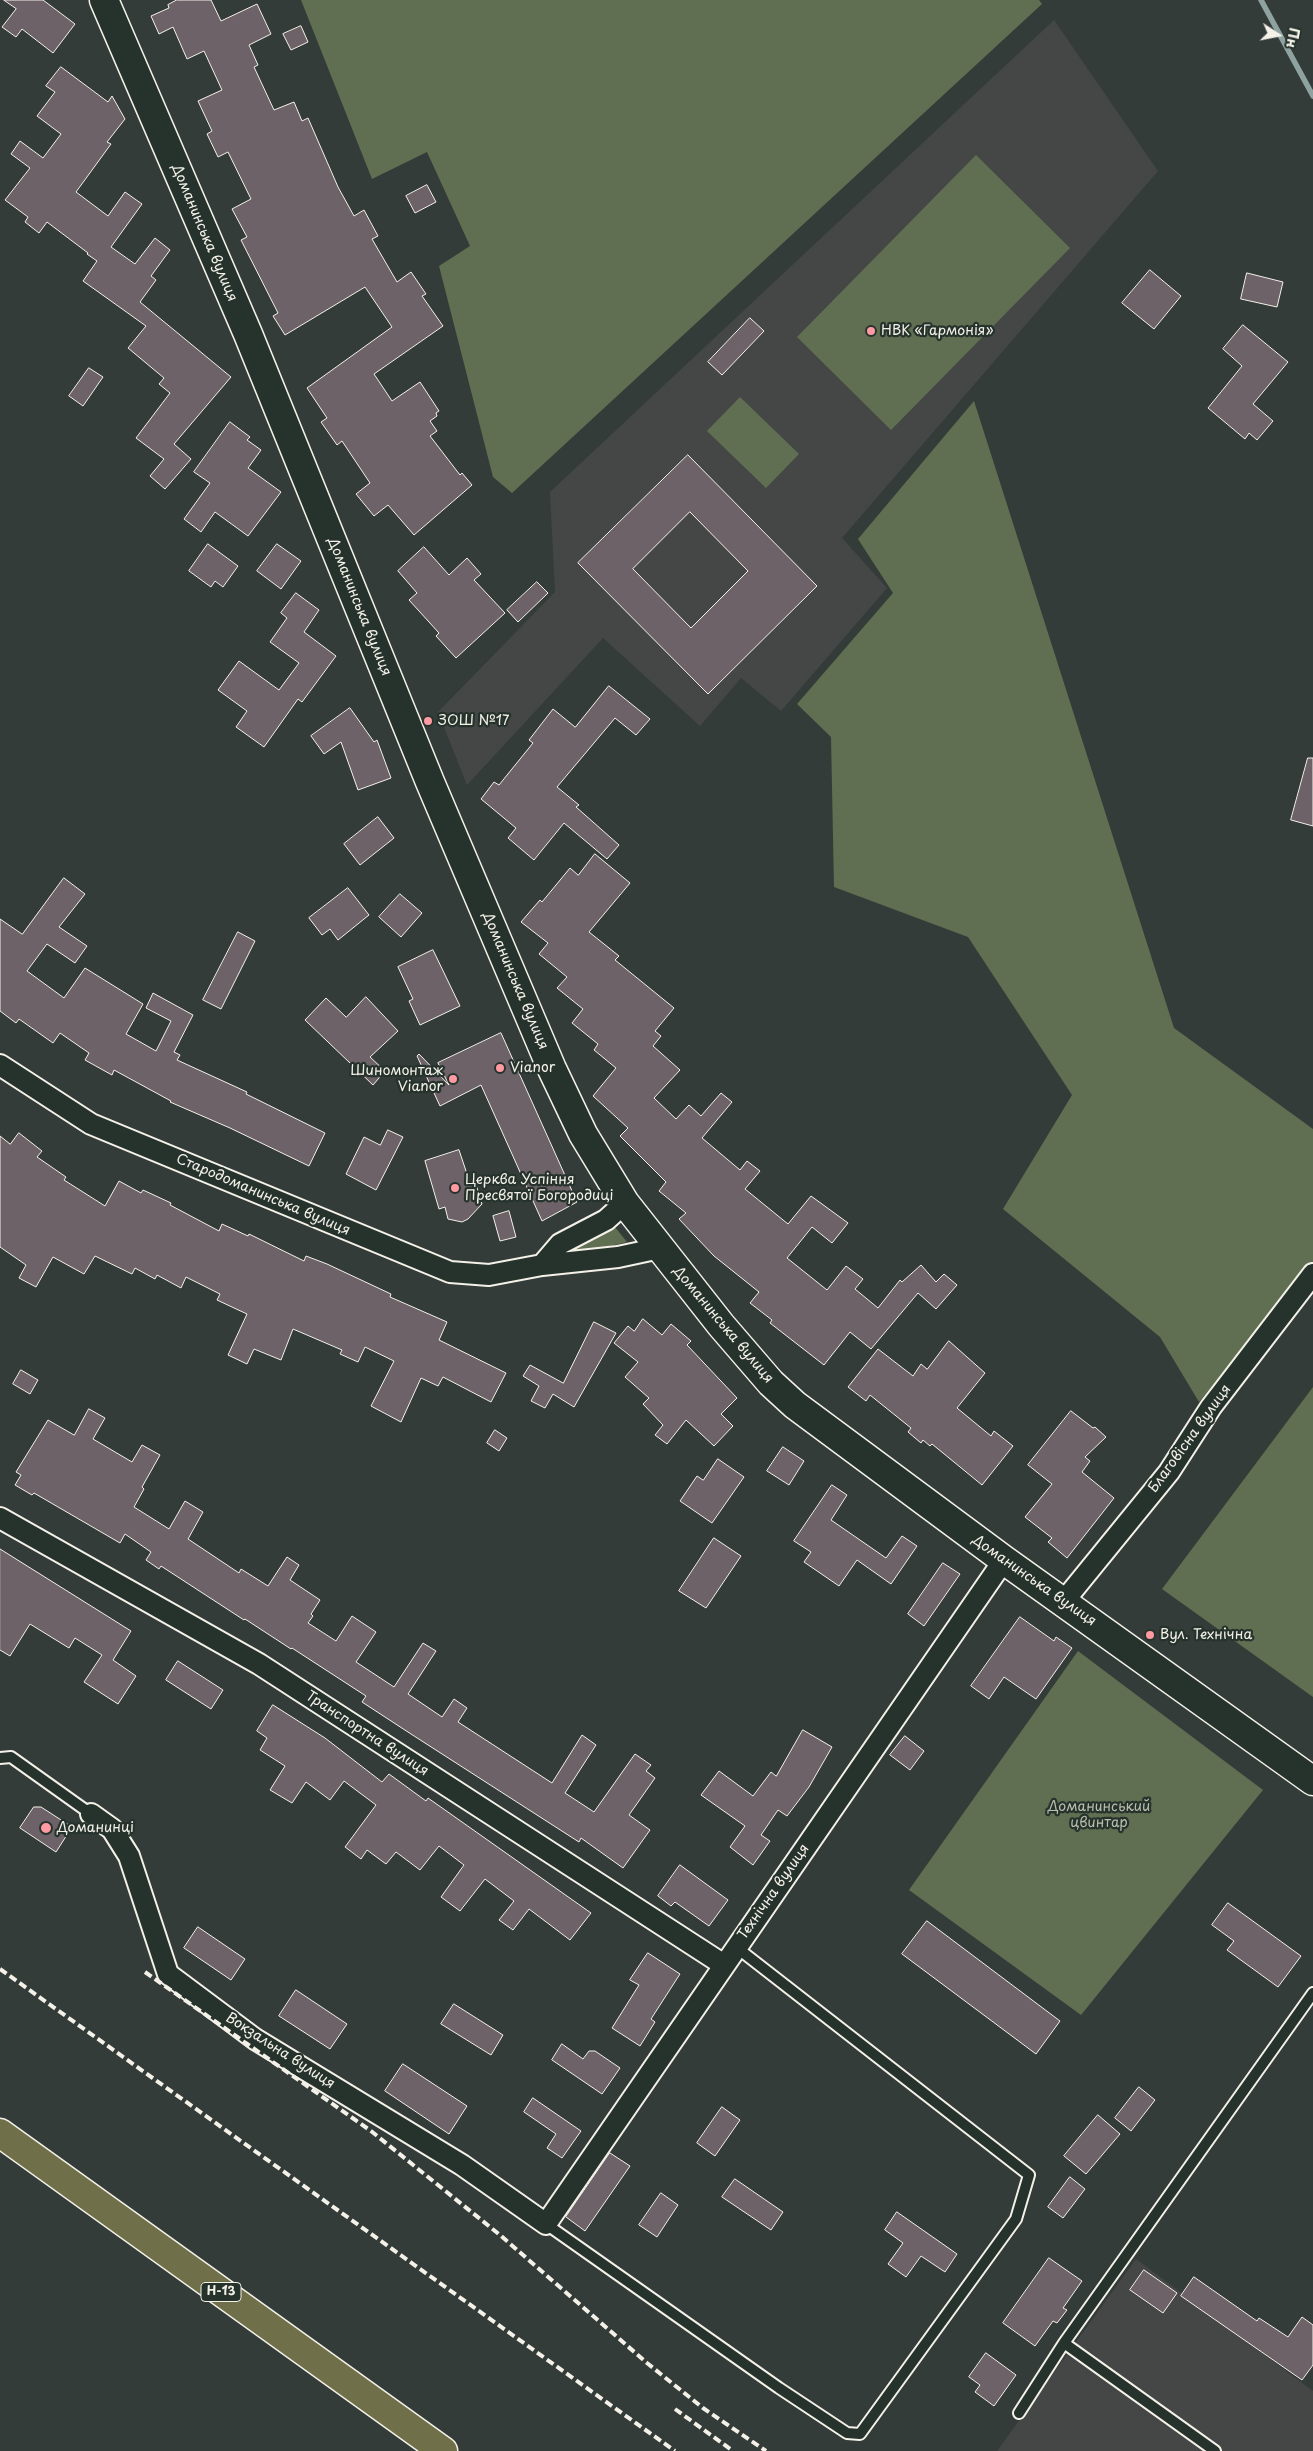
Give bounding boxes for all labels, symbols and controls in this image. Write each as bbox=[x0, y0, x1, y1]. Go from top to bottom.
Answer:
north arrow bbox=[1253, 10, 1303, 60]
text: Пн bbox=[1281, 26, 1305, 50]
street label: Доманинська вулиця bbox=[167, 162, 241, 304]
place label: НВК «Гармонія» bbox=[881, 323, 993, 339]
marker: НВК «Гармонія» bbox=[865, 325, 877, 337]
street label: Доманинська вулиця bbox=[324, 535, 394, 679]
place label: ЗОШ №17 bbox=[438, 713, 510, 729]
marker: ЗОШ №17 bbox=[422, 715, 434, 727]
street label: Доманинська вулиця bbox=[478, 910, 552, 1052]
place label: Vianor bbox=[510, 1060, 555, 1076]
marker: Vianor bbox=[494, 1062, 506, 1074]
place label: Шиномонтаж Vianor bbox=[350, 1063, 443, 1096]
marker: Шиномонтаж Vianor bbox=[447, 1073, 459, 1085]
street label: Стародоманинська вулиця bbox=[174, 1151, 352, 1239]
place label: Церква Успіння Пресвятої Богородиці bbox=[465, 1172, 614, 1204]
marker: Церква Успіння Пресвятої Богородиці bbox=[449, 1182, 461, 1194]
street label: Доманинська вулиця bbox=[669, 1263, 777, 1387]
street label: Благовісна вулиця bbox=[1145, 1382, 1235, 1496]
street label: Доманинська вулиця bbox=[969, 1532, 1099, 1630]
place label: Вул. Технічна bbox=[1160, 1627, 1252, 1643]
marker: Вул. Технічна bbox=[1144, 1629, 1156, 1641]
street label: Транспортна вулиця bbox=[303, 1688, 431, 1780]
park label: Доманинський цвинтар bbox=[1048, 1799, 1150, 1831]
place label: Доманинці bbox=[57, 1820, 134, 1836]
marker: Доманинці bbox=[39, 1821, 53, 1835]
street label: Технічна вулиця bbox=[735, 1841, 813, 1943]
street label: Вокзальна вулиця bbox=[222, 2009, 338, 2093]
road number: Н-13 bbox=[201, 2282, 241, 2302]

